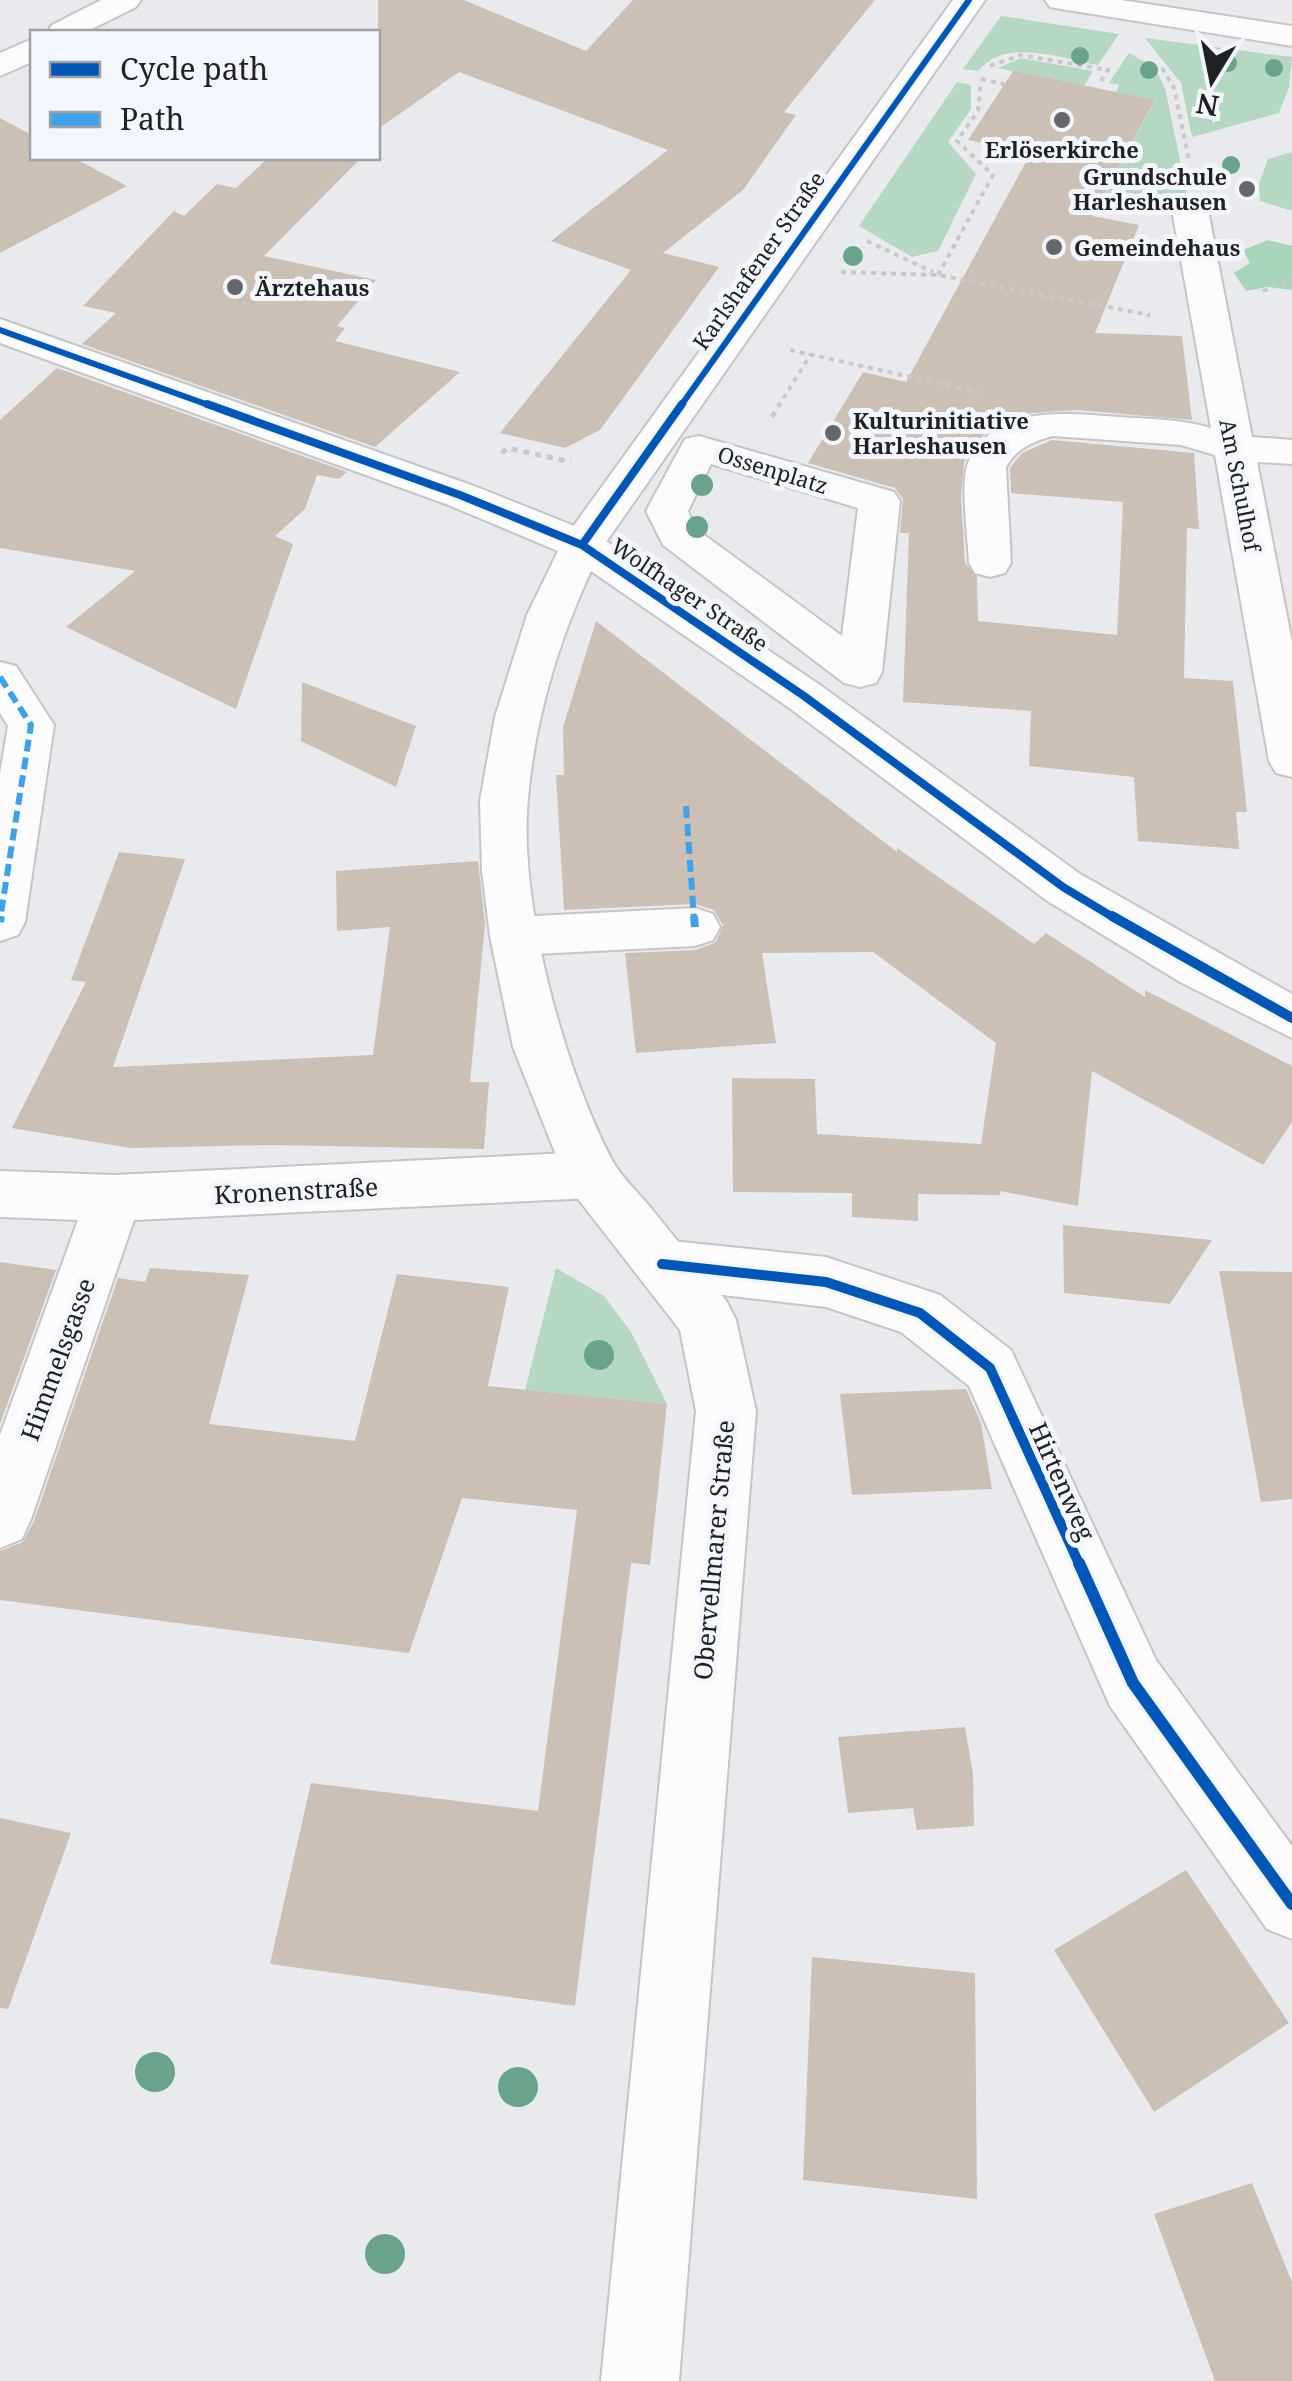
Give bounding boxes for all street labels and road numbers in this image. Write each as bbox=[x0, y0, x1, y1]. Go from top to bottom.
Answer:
street label: Karlshafener Straße bbox=[685, 165, 831, 355]
street label: Am Schulhof bbox=[1213, 416, 1269, 556]
street label: Ossenplatz bbox=[714, 438, 832, 500]
street label: Wolfhager Straße bbox=[606, 530, 774, 658]
street label: Kronenstraße bbox=[213, 1169, 379, 1211]
street label: Himmelsgasse bbox=[12, 1273, 102, 1445]
street label: Hirtenweg bbox=[1022, 1416, 1104, 1546]
street label: Obervellmarer Straße bbox=[685, 1419, 741, 1681]

